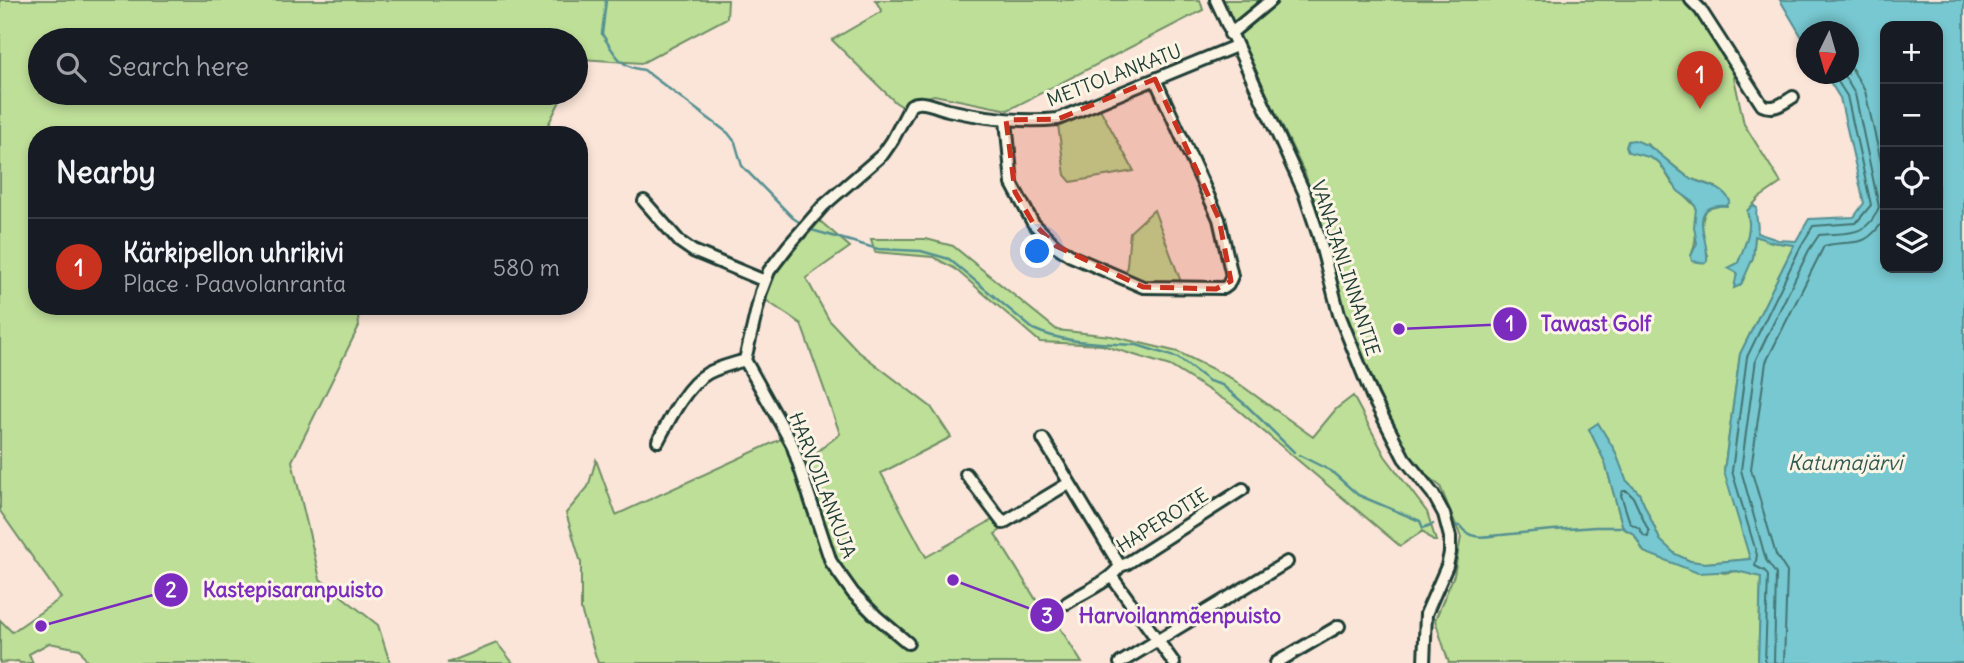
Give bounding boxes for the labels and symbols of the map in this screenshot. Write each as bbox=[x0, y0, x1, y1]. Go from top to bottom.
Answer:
north arrow bbox=[1796, 21, 1859, 84]
street label: METTOLANKATU bbox=[1043, 38, 1185, 112]
pin: 1 bbox=[1677, 51, 1723, 109]
street label: VANAJANLINNANTIE bbox=[1306, 177, 1386, 359]
your location bbox=[1020, 234, 1054, 268]
callout: Tawast Golf bbox=[1492, 303, 1665, 345]
text: 1 bbox=[1506, 310, 1514, 337]
text: Tawast Golf bbox=[1541, 310, 1652, 337]
street label: HARVOILANKUJA bbox=[784, 409, 862, 561]
water label: Katumajärvi bbox=[1788, 449, 1905, 476]
street label: HAPEROTIE bbox=[1112, 482, 1212, 558]
callout: Kastepisaranpuisto bbox=[154, 569, 398, 611]
text: 2 bbox=[165, 576, 177, 603]
text: Kastepisaranpuisto bbox=[203, 576, 384, 603]
callout: Harvoilanmäenpuisto bbox=[1029, 594, 1295, 636]
text: 3 bbox=[1041, 602, 1053, 629]
text: Harvoilanmäenpuisto bbox=[1079, 602, 1281, 629]

